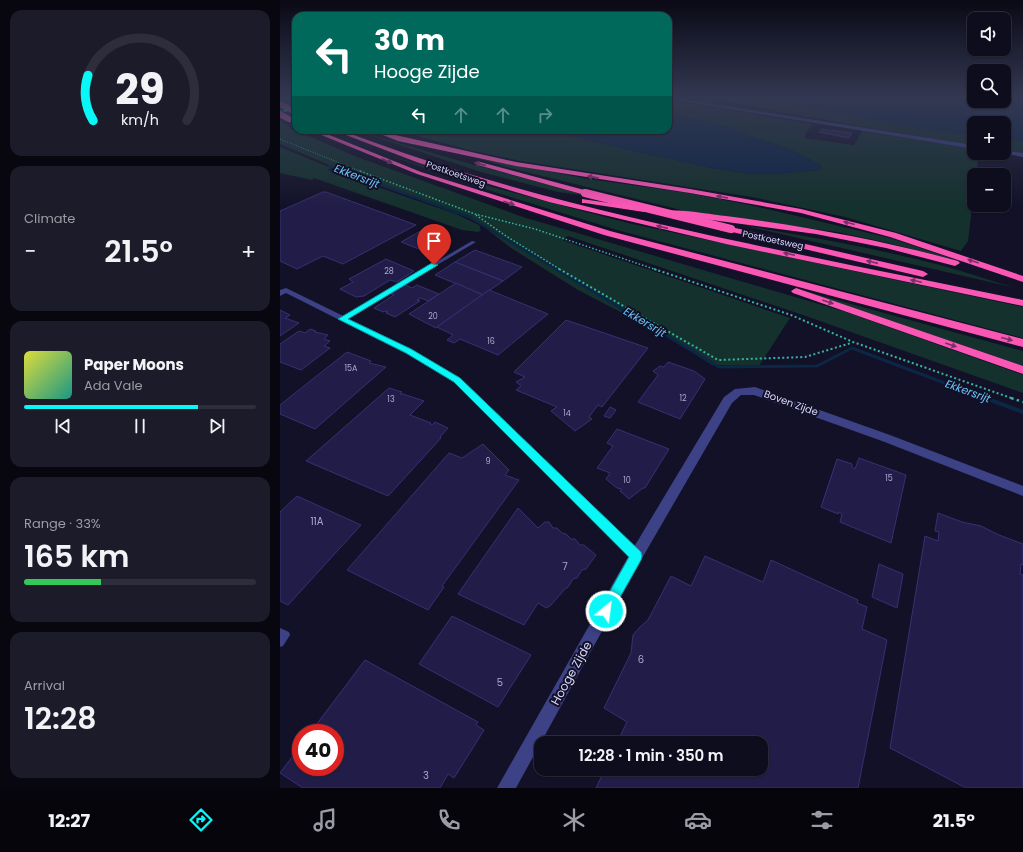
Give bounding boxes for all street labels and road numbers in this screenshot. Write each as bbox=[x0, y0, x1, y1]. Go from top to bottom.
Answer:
street label: Postkoetsweg bbox=[425, 158, 487, 190]
street label: Postkoetsweg bbox=[741, 228, 805, 252]
street label: Boven Zijde bbox=[762, 386, 820, 420]
street label: Hooge Zijde bbox=[546, 638, 596, 708]

